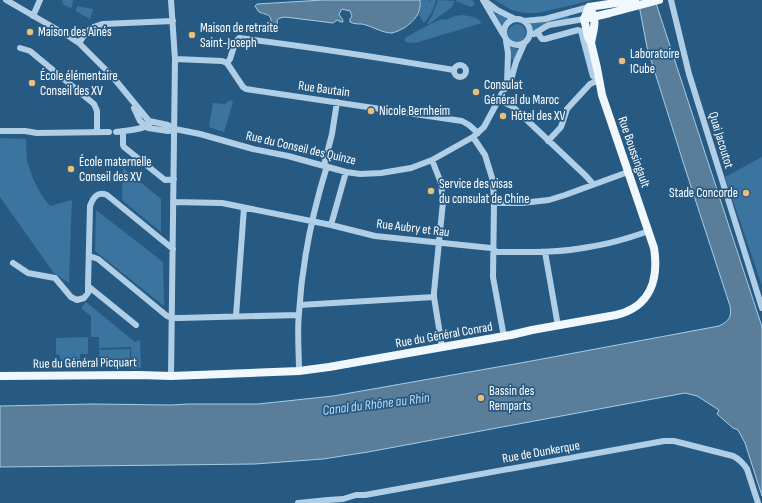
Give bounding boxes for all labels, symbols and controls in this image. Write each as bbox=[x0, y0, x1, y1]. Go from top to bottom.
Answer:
place label: Maison de retraite Saint-Joseph bbox=[200, 20, 278, 51]
place label: Maison des Aînés bbox=[38, 24, 112, 40]
marker: Maison des Aînés bbox=[25, 27, 35, 37]
marker: Maison de retraite Saint-Joseph bbox=[187, 30, 197, 40]
place label: Laboratoire ICube bbox=[630, 46, 680, 77]
marker: Laboratoire ICube bbox=[617, 56, 627, 66]
place label: École élémentaire Conseil des XV bbox=[40, 68, 118, 99]
street label: Rue Bautain bbox=[297, 77, 351, 101]
place label: Consulat Général du Maroc bbox=[484, 77, 559, 108]
marker: École élémentaire Conseil des XV bbox=[27, 78, 37, 88]
marker: Consulat Général du Maroc bbox=[471, 87, 481, 97]
place label: Nicole Bernheim bbox=[379, 103, 450, 119]
marker: Nicole Bernheim bbox=[366, 106, 376, 116]
place label: Hôtel des XV bbox=[511, 108, 566, 124]
street label: Quai Jacoutot bbox=[705, 110, 737, 170]
marker: Hôtel des XV bbox=[498, 111, 508, 121]
street label: Rue Boussingault bbox=[614, 114, 654, 190]
street label: Rue du Conseil des Quinze bbox=[244, 128, 358, 168]
place label: École maternelle Conseil des XV bbox=[79, 154, 152, 185]
marker: École maternelle Conseil des XV bbox=[66, 164, 76, 174]
place label: Service des visas du consulat de Chine bbox=[439, 176, 529, 207]
place label: Stade Concorde bbox=[669, 185, 738, 201]
marker: Service des visas du consulat de Chine bbox=[426, 186, 436, 196]
marker: Stade Concorde bbox=[741, 188, 751, 198]
street label: Rue Aubry et Rau bbox=[376, 216, 450, 240]
street label: Rue du Général Conrad bbox=[394, 319, 494, 351]
street label: Rue du Général Picquart bbox=[33, 354, 137, 372]
place label: Bassin des Remparts bbox=[489, 383, 535, 414]
water label: Canal du Rhône au Rhin bbox=[321, 389, 431, 419]
marker: Bassin des Remparts bbox=[476, 393, 486, 403]
street label: Rue de Dunkerque bbox=[501, 437, 581, 467]

